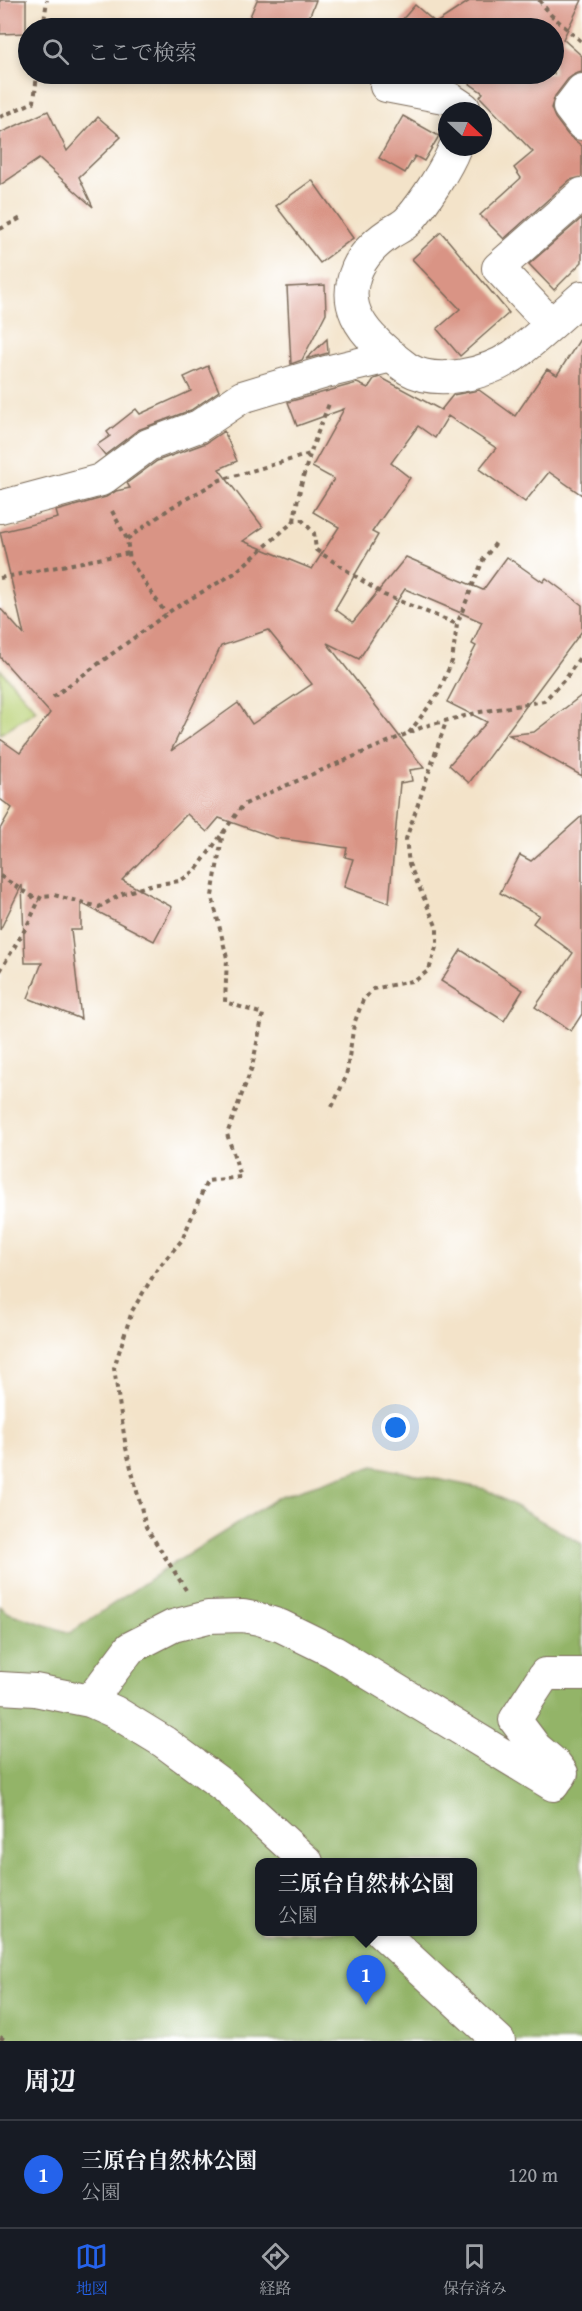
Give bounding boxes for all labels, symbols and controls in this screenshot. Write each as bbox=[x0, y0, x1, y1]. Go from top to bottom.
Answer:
search box bbox=[18, 18, 564, 84]
icon: search bbox=[39, 35, 72, 68]
text: ここで検索 bbox=[87, 36, 197, 68]
north arrow bbox=[438, 102, 492, 156]
your location bbox=[381, 1413, 410, 1442]
popup bbox=[255, 1858, 477, 1936]
text: 三原台自然林公園 bbox=[278, 1867, 454, 1899]
text: 公園 bbox=[278, 1900, 318, 1929]
pin: 1 bbox=[346, 1956, 386, 2005]
text: 周辺 bbox=[24, 2061, 76, 2100]
text: 三原台自然林公園 bbox=[81, 2144, 257, 2176]
text: 1 bbox=[38, 2160, 49, 2189]
text: 120 m bbox=[508, 2160, 558, 2189]
text: 公園 bbox=[81, 2177, 121, 2206]
tab: 地図 bbox=[75, 2240, 108, 2300]
tab: 経路 bbox=[259, 2240, 292, 2300]
tab: 保存済み bbox=[443, 2240, 507, 2300]

